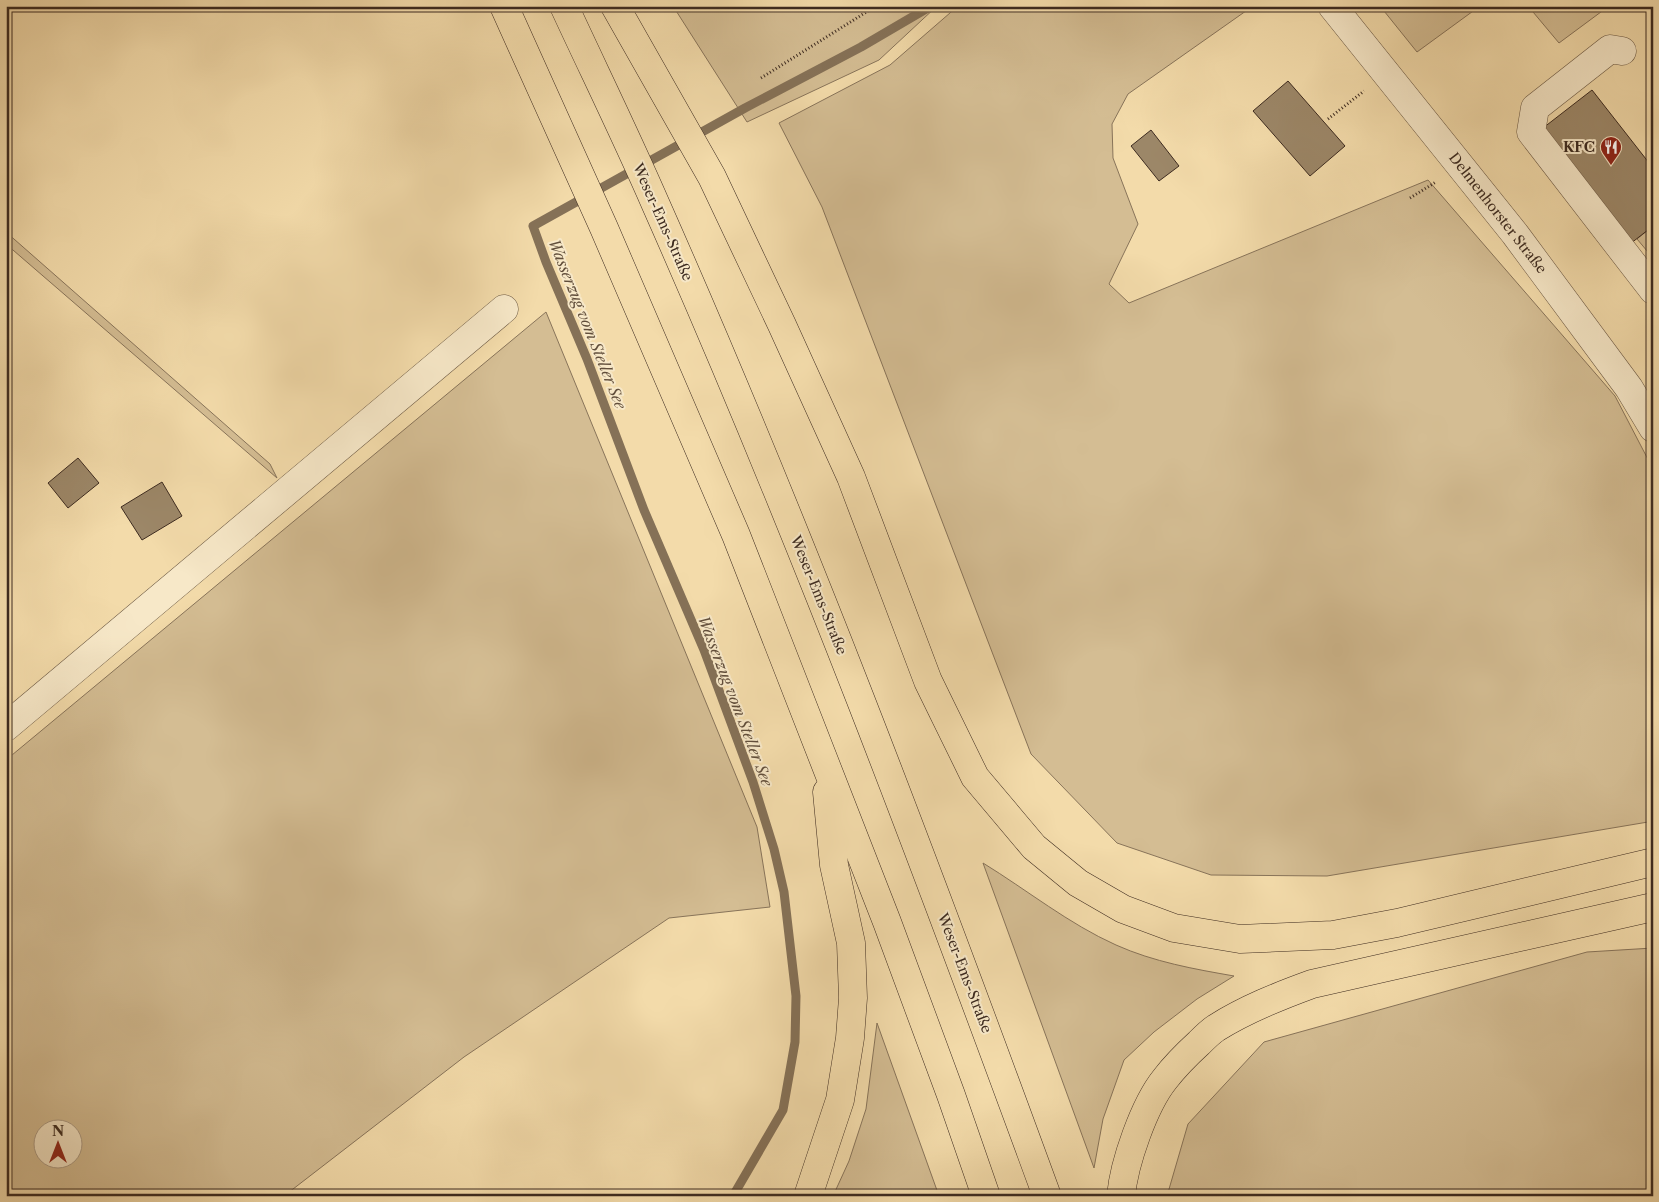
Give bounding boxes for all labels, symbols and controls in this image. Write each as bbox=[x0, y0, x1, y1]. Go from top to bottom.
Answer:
restaurant icon: KFC bbox=[1599, 135, 1623, 166]
place label: KFC bbox=[1563, 138, 1595, 156]
street label: Delmenhorster Straße bbox=[1445, 149, 1551, 277]
street label: Weser-Ems-Straße bbox=[629, 159, 697, 284]
water label: Wasserzug vom Steller See bbox=[545, 236, 631, 412]
street label: Weser-Ems-Straße bbox=[787, 532, 851, 657]
water label: Wasserzug vom Steller See bbox=[694, 613, 777, 790]
street label: Weser-Ems-Straße bbox=[934, 910, 996, 1036]
north arrow bbox=[32, 1120, 82, 1170]
text: N bbox=[52, 1122, 64, 1140]

